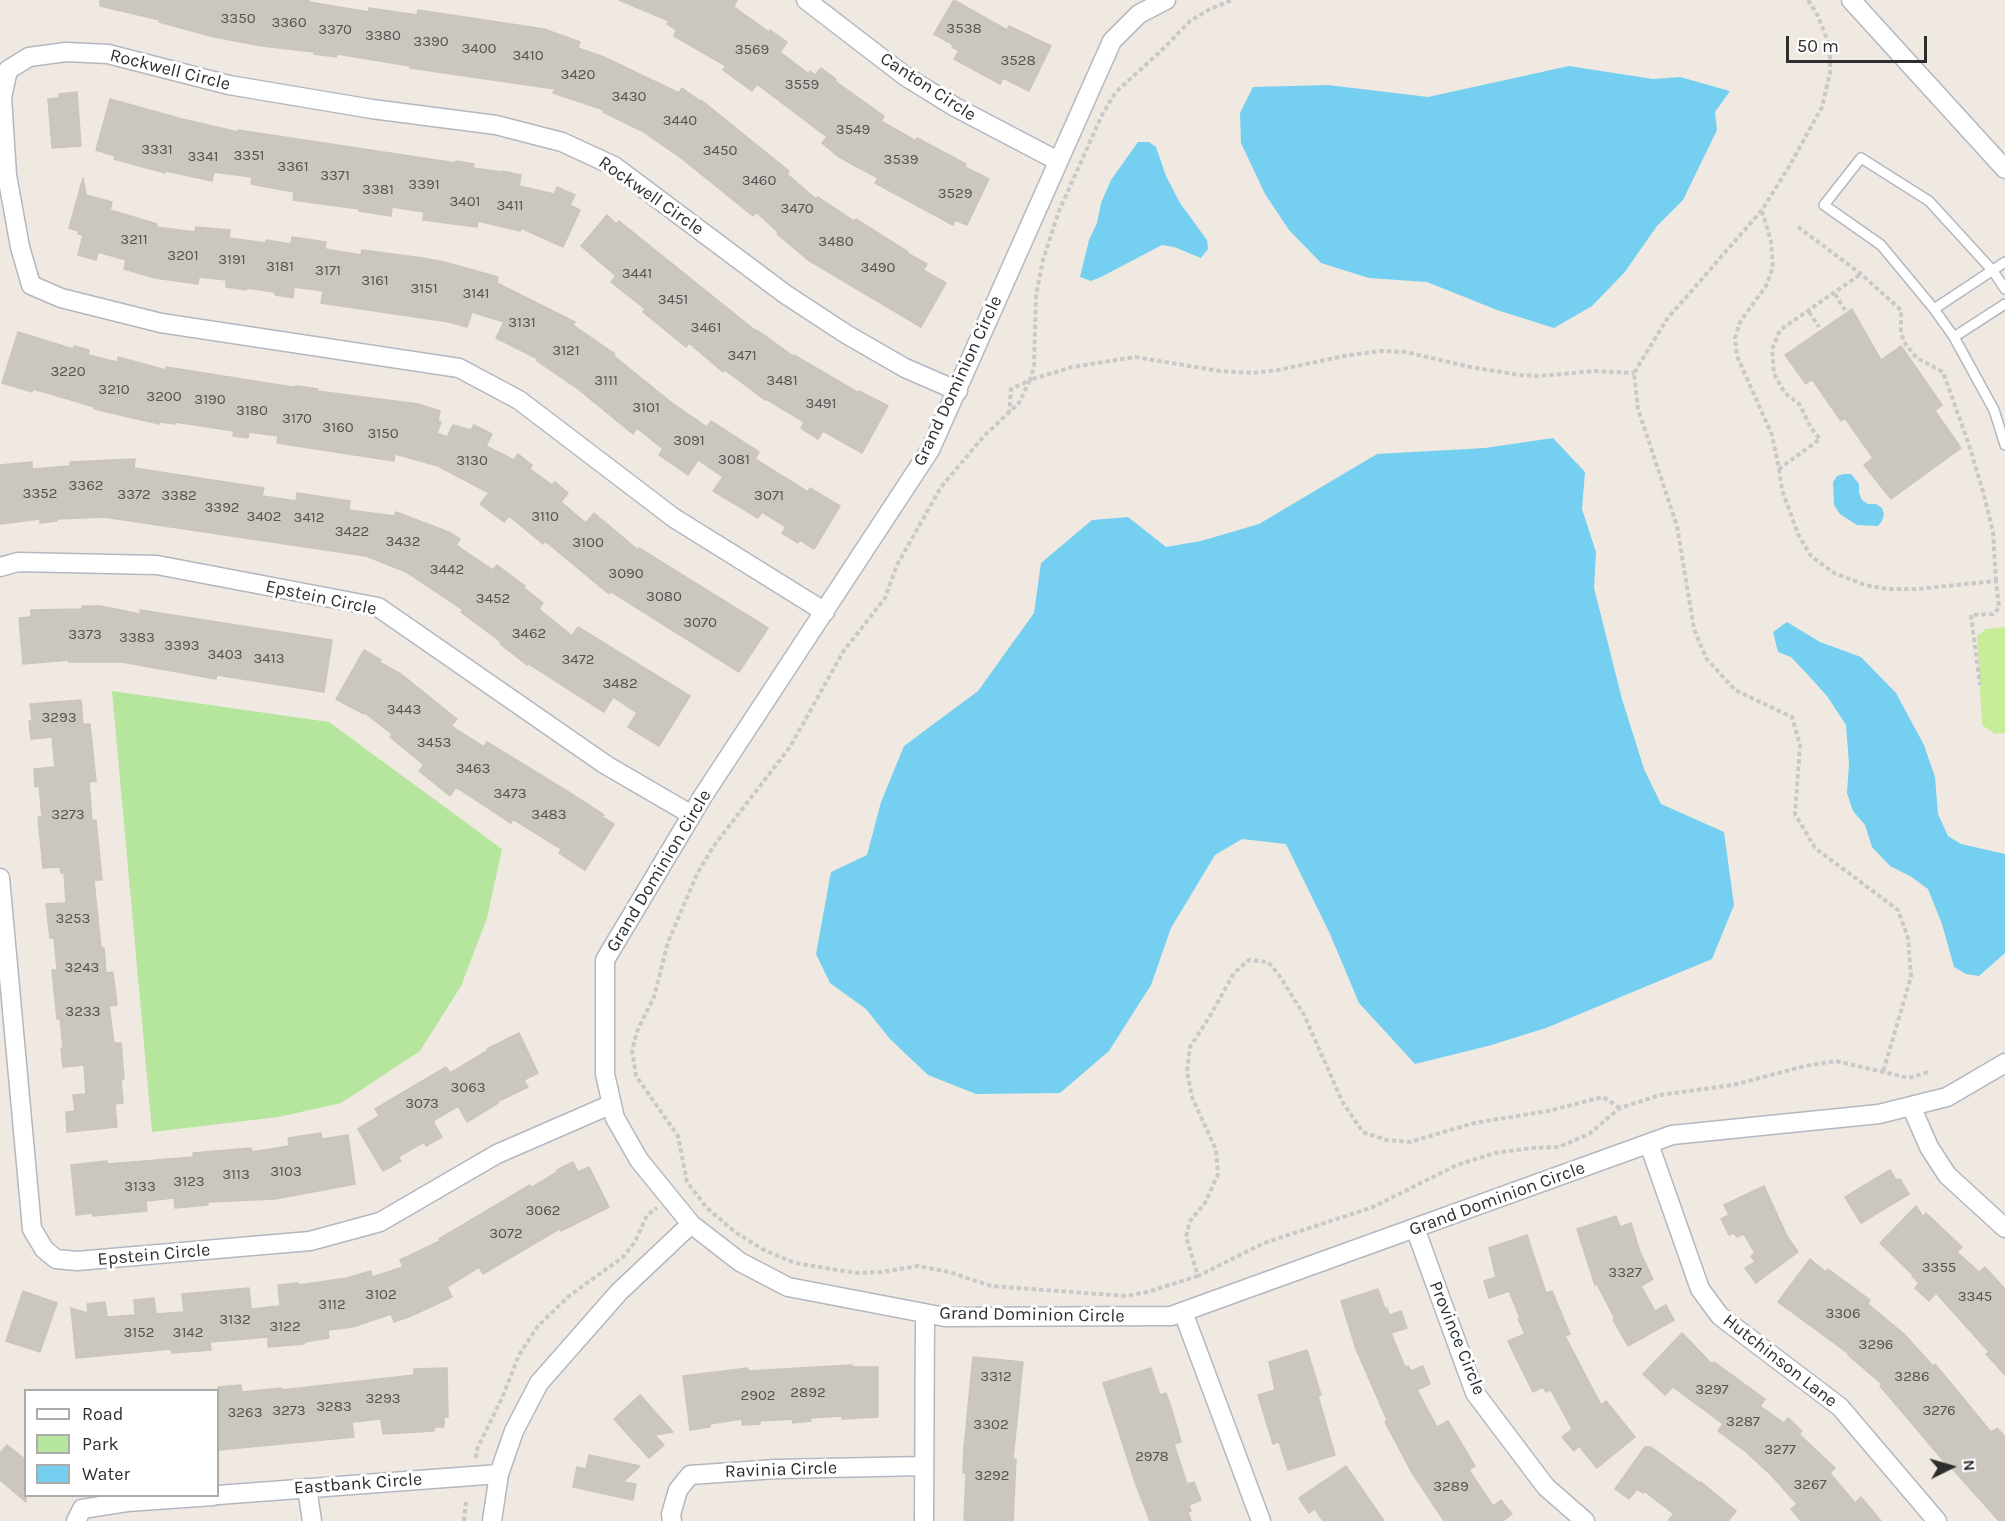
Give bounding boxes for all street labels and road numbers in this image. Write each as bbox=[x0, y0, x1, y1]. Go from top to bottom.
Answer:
street label: Rockwell Circle bbox=[108, 45, 232, 95]
street label: Canton Circle bbox=[876, 48, 980, 126]
street label: Rockwell Circle bbox=[594, 152, 708, 240]
street label: Grand Dominion Circle bbox=[909, 292, 1007, 470]
street label: Epstein Circle bbox=[263, 576, 379, 620]
street label: Grand Dominion Circle bbox=[602, 786, 716, 956]
street label: Grand Dominion Circle bbox=[1406, 1157, 1588, 1241]
street label: Epstein Circle bbox=[97, 1239, 211, 1271]
street label: Province Circle bbox=[1424, 1278, 1490, 1398]
street label: Grand Dominion Circle bbox=[939, 1303, 1125, 1327]
street label: Hutchinson Lane bbox=[1719, 1310, 1841, 1412]
street label: Ravinia Circle bbox=[725, 1457, 837, 1483]
street label: Eastbank Circle bbox=[293, 1469, 423, 1499]

